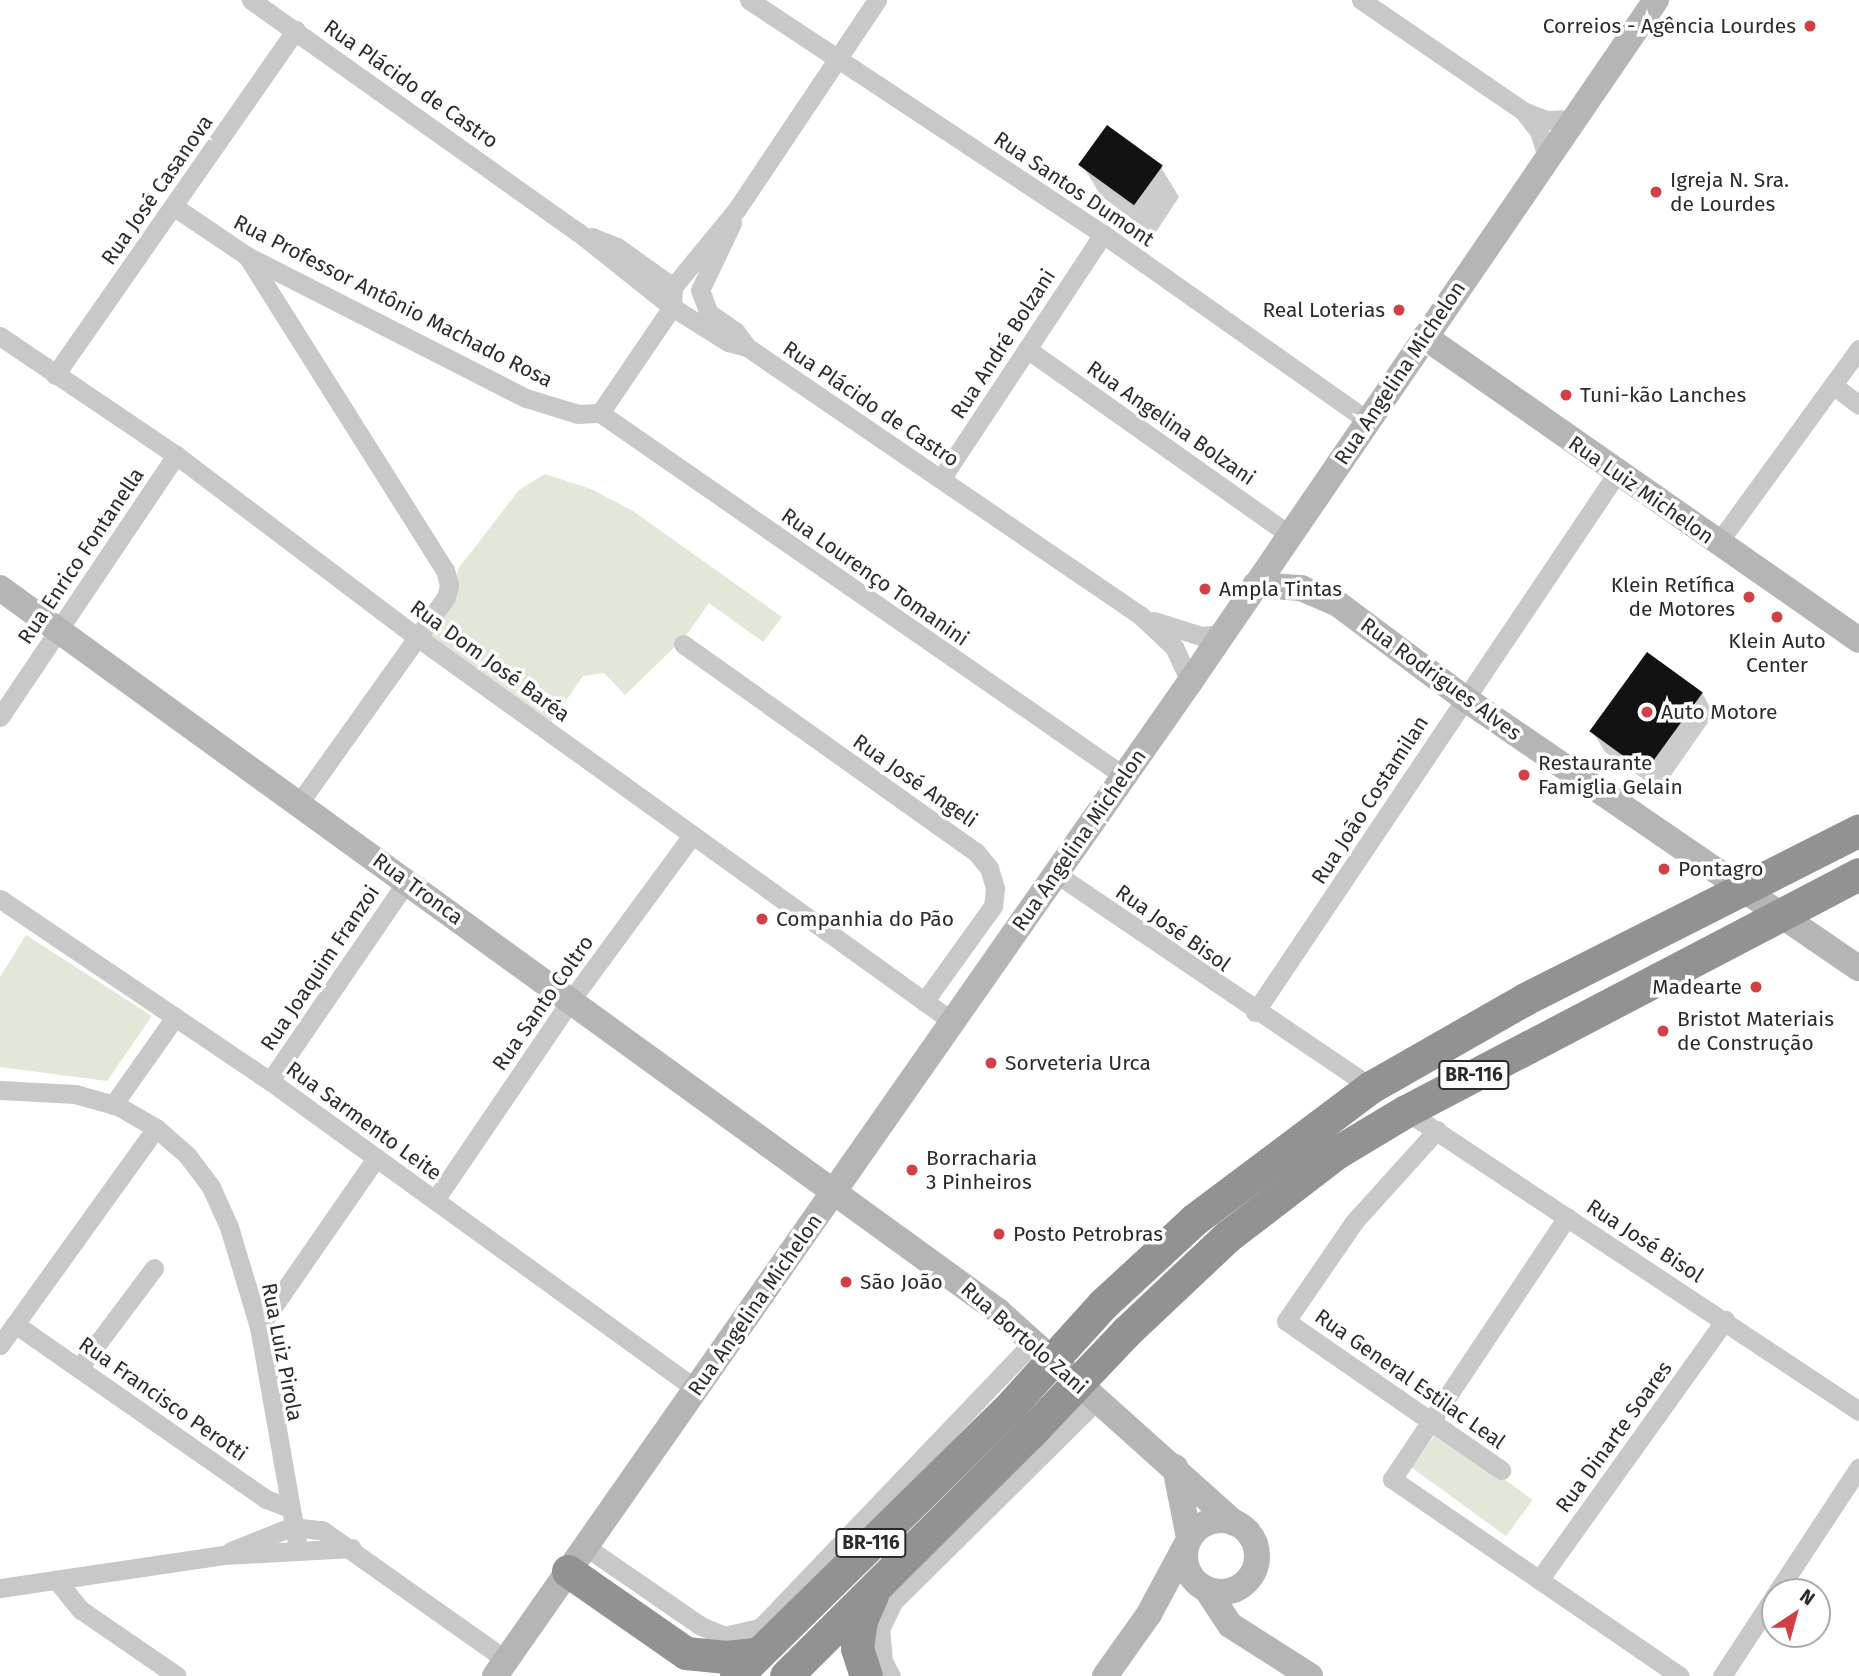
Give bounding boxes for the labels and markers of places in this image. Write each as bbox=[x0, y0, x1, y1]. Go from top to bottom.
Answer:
place label: Correios - Agência Lourdes bbox=[1543, 13, 1796, 39]
marker: Correios - Agência Lourdes bbox=[1802, 18, 1818, 34]
place label: Igreja N. Sra. de Lourdes bbox=[1670, 167, 1789, 217]
marker: Igreja N. Sra. de Lourdes bbox=[1648, 184, 1664, 200]
place label: Real Loterias bbox=[1262, 297, 1385, 323]
marker: Real Loterias bbox=[1391, 302, 1407, 318]
place label: Tuni-kão Lanches bbox=[1580, 382, 1746, 408]
marker: Tuni-kão Lanches bbox=[1558, 387, 1574, 403]
place label: Klein Retífica de Motores bbox=[1611, 572, 1735, 622]
place label: Ampla Tintas bbox=[1219, 576, 1342, 602]
marker: Ampla Tintas bbox=[1197, 581, 1213, 597]
marker: Klein Retífica de Motores bbox=[1741, 589, 1757, 605]
marker: Klein Auto Center bbox=[1769, 609, 1785, 625]
place label: Klein Auto Center bbox=[1728, 628, 1826, 678]
place label: Auto Motore bbox=[1661, 699, 1777, 725]
marker: Auto Motore bbox=[1639, 704, 1655, 720]
place label: Restaurante Famiglia Gelain bbox=[1538, 750, 1683, 800]
marker: Restaurante Famiglia Gelain bbox=[1516, 767, 1532, 783]
place label: Pontagro bbox=[1678, 856, 1763, 882]
marker: Pontagro bbox=[1656, 861, 1672, 877]
place label: Companhia do Pão bbox=[776, 906, 954, 932]
marker: Companhia do Pão bbox=[754, 911, 770, 927]
place label: Madearte bbox=[1652, 974, 1742, 1000]
marker: Madearte bbox=[1748, 979, 1764, 995]
place label: Bristot Materiais de Construção bbox=[1677, 1006, 1834, 1056]
marker: Bristot Materiais de Construção bbox=[1655, 1023, 1671, 1039]
place label: Sorveteria Urca bbox=[1005, 1050, 1151, 1076]
marker: Sorveteria Urca bbox=[983, 1055, 999, 1071]
place label: Borracharia 3 Pinheiros bbox=[926, 1145, 1037, 1195]
marker: Borracharia 3 Pinheiros bbox=[904, 1162, 920, 1178]
place label: Posto Petrobras bbox=[1013, 1221, 1163, 1247]
marker: Posto Petrobras bbox=[991, 1226, 1007, 1242]
place label: São João bbox=[860, 1269, 943, 1295]
marker: São João bbox=[838, 1274, 854, 1290]

